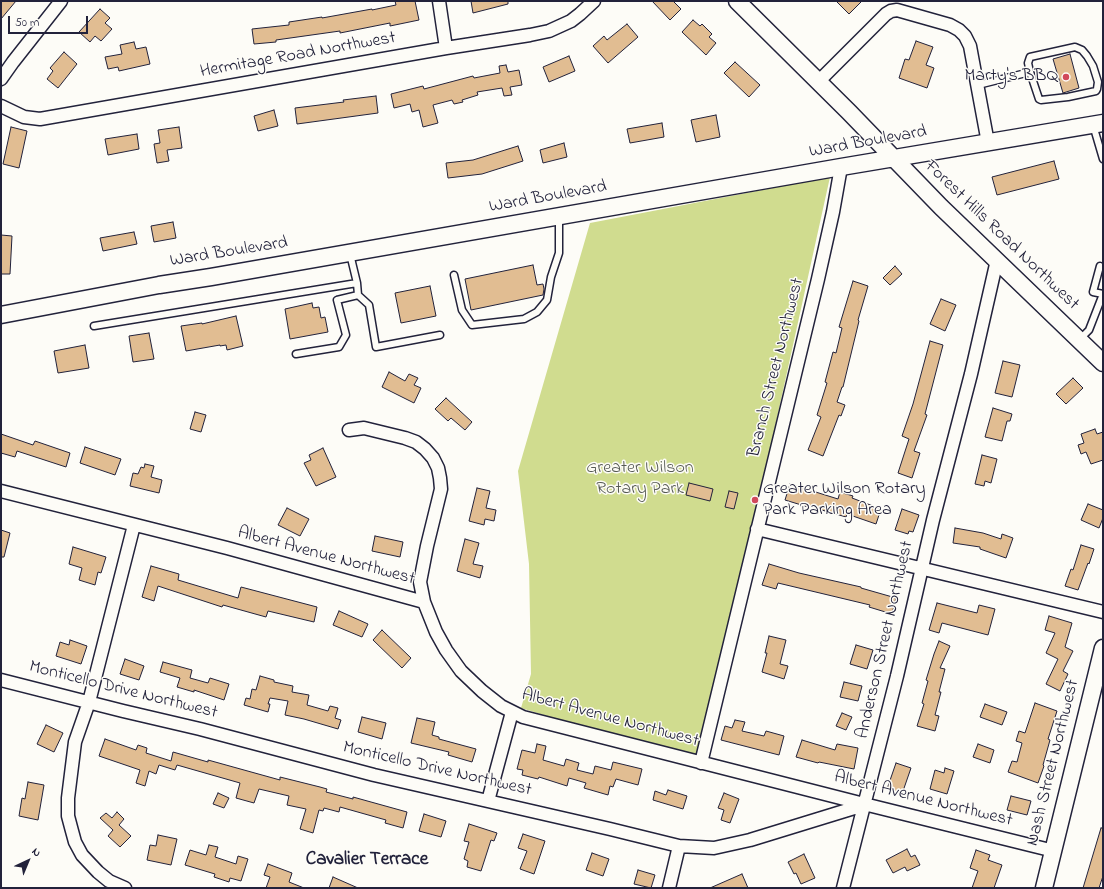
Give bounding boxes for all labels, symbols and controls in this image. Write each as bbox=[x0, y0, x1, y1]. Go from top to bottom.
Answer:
scale bar bbox=[10, 8, 90, 34]
text: 50 m bbox=[15, 14, 39, 32]
street label: Hermitage Road Northwest bbox=[199, 28, 397, 84]
place label: Marty's BBQ bbox=[964, 66, 1058, 88]
marker: Marty's BBQ bbox=[1061, 72, 1071, 82]
street label: Ward Boulevard bbox=[808, 122, 928, 164]
street label: Forest Hills Road Northwest bbox=[919, 156, 1083, 316]
street label: Ward Boulevard bbox=[488, 177, 608, 219]
street label: Ward Boulevard bbox=[169, 233, 289, 273]
street label: Branch Street Northwest bbox=[744, 276, 810, 460]
park label: Greater Wilson Rotary Park bbox=[586, 458, 694, 500]
place label: Greater Wilson Rotary Park Parking Area bbox=[763, 479, 926, 522]
marker: Greater Wilson Rotary Park Parking Area bbox=[750, 495, 760, 505]
street label: Albert Avenue Northwest bbox=[235, 523, 417, 591]
street label: Anderson Street Northwest bbox=[853, 539, 919, 741]
street label: Monticello Drive Northwest bbox=[27, 657, 219, 725]
street label: Nash Street Northwest bbox=[1023, 678, 1085, 848]
street label: Albert Avenue Northwest bbox=[519, 685, 701, 753]
street label: Monticello Drive Northwest bbox=[340, 738, 534, 802]
street label: Albert Avenue Northwest bbox=[832, 767, 1014, 833]
north arrow bbox=[8, 841, 48, 881]
text: N bbox=[28, 844, 45, 861]
district label: Cavalier Terrace bbox=[306, 850, 428, 872]

